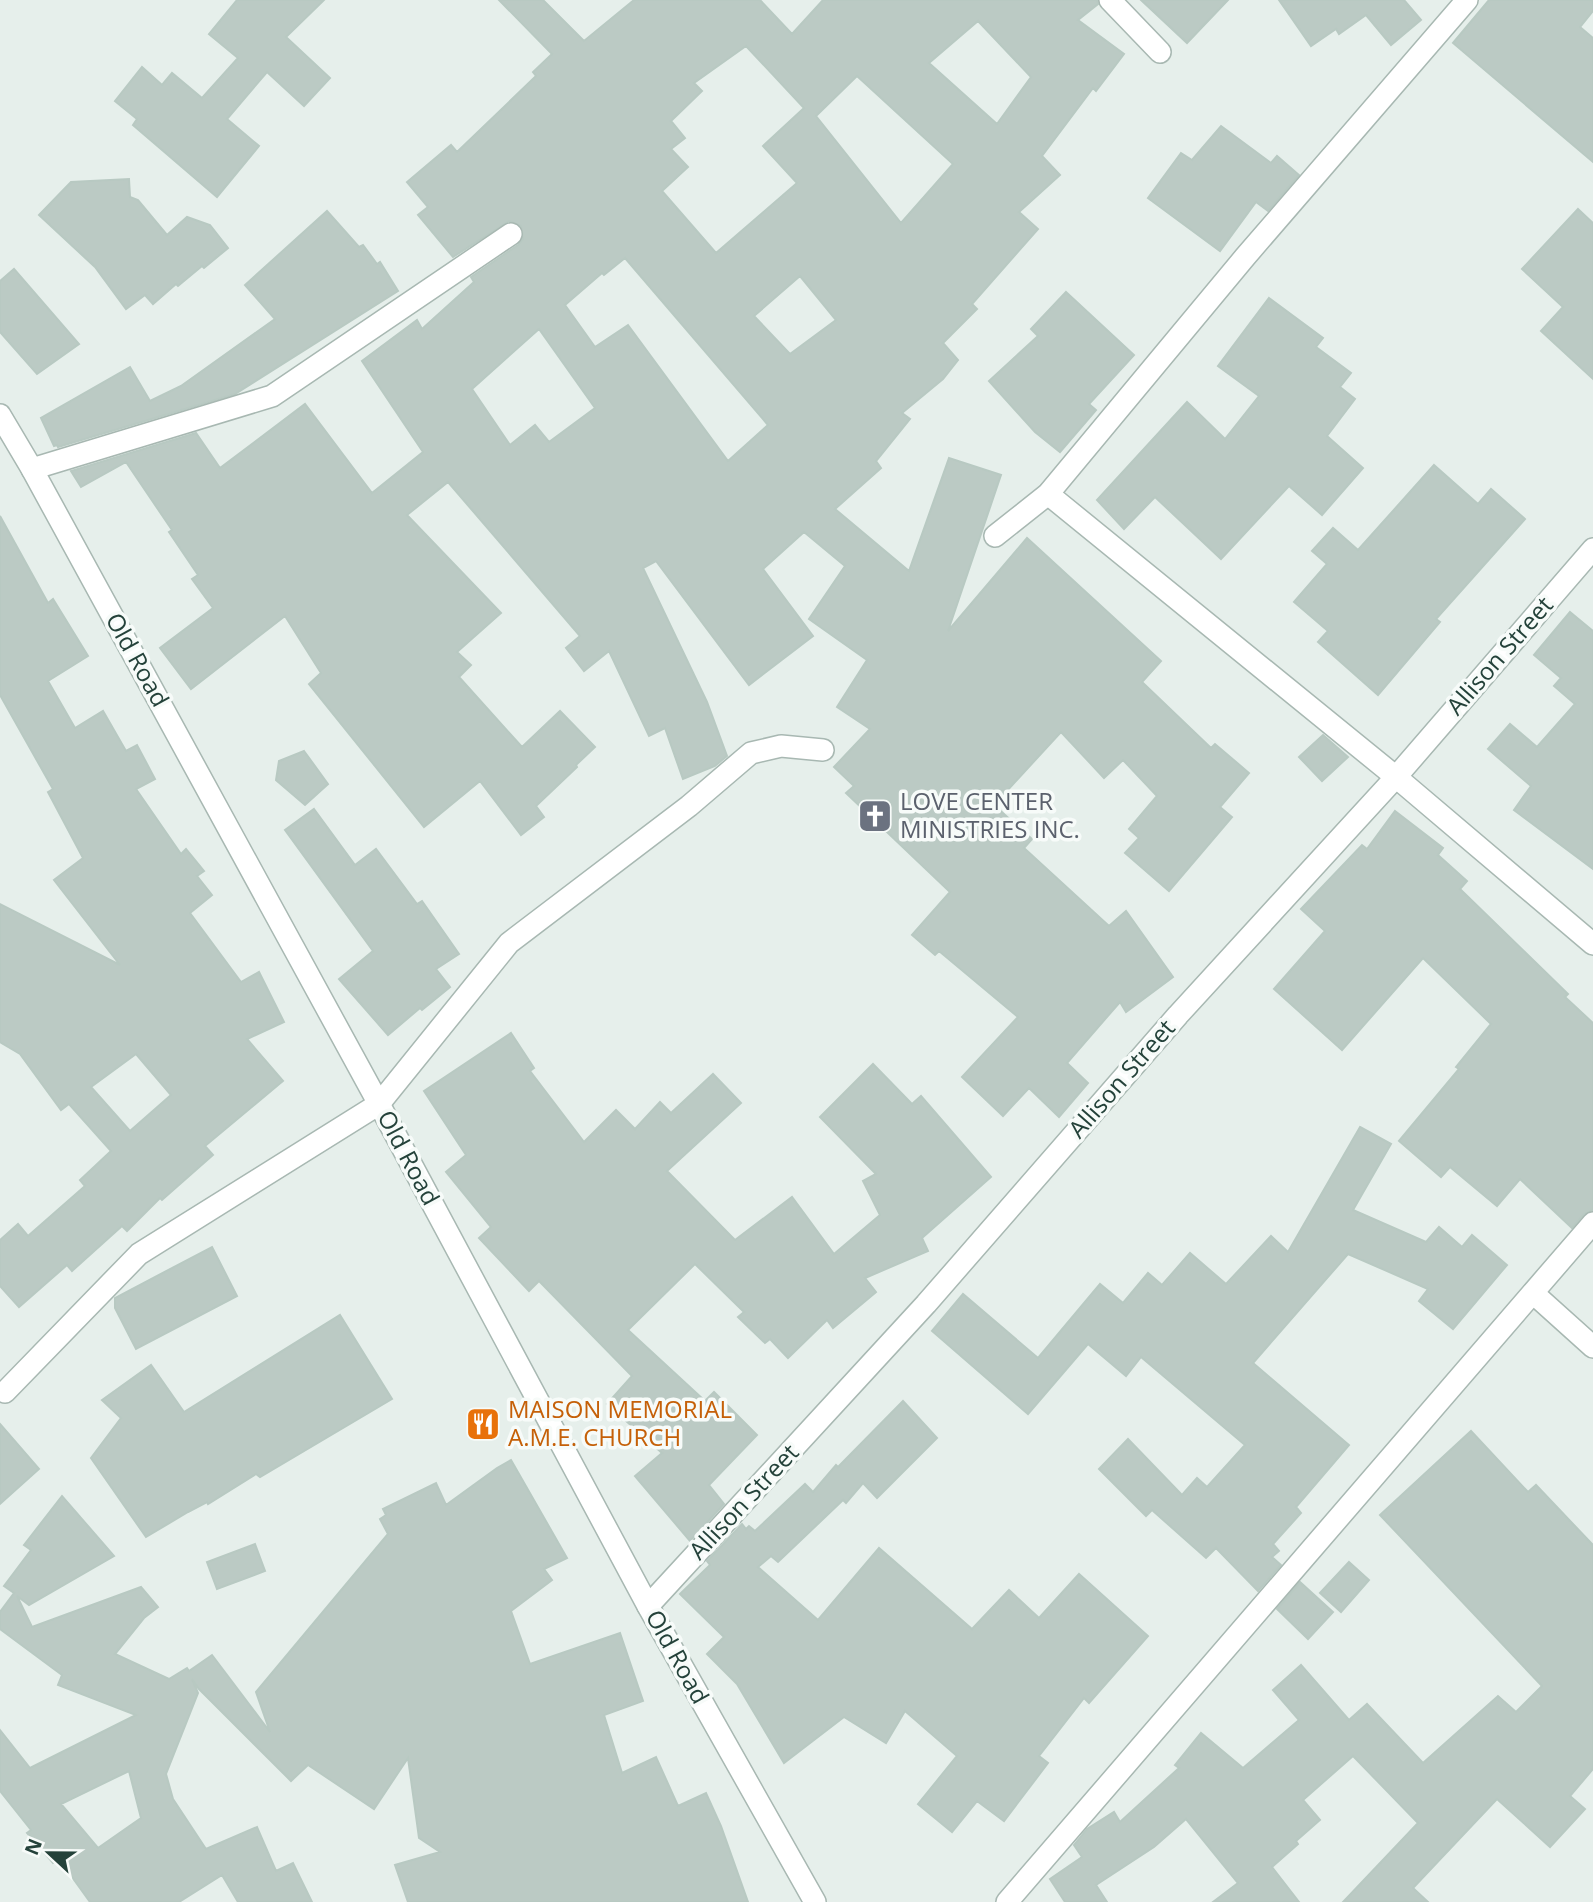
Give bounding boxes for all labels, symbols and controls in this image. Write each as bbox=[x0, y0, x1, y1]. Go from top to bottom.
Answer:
street label: Allison Street bbox=[1438, 589, 1560, 721]
street label: Old Road bbox=[99, 606, 178, 712]
place label: LOVE CENTER MINISTRIES INC. bbox=[900, 784, 1080, 845]
church icon: LOVE CENTER MINISTRIES INC. bbox=[856, 797, 894, 835]
street label: Allison Street bbox=[1060, 1012, 1182, 1144]
street label: Old Road bbox=[371, 1104, 448, 1210]
place label: MAISON MEMORIAL A.M.E. CHURCH bbox=[508, 1392, 732, 1453]
restaurant icon: MAISON MEMORIAL A.M.E. CHURCH bbox=[464, 1405, 502, 1443]
street label: Allison Street bbox=[681, 1436, 805, 1566]
street label: Old Road bbox=[639, 1603, 718, 1709]
north arrow bbox=[14, 1818, 84, 1888]
text: N bbox=[18, 1835, 48, 1859]

